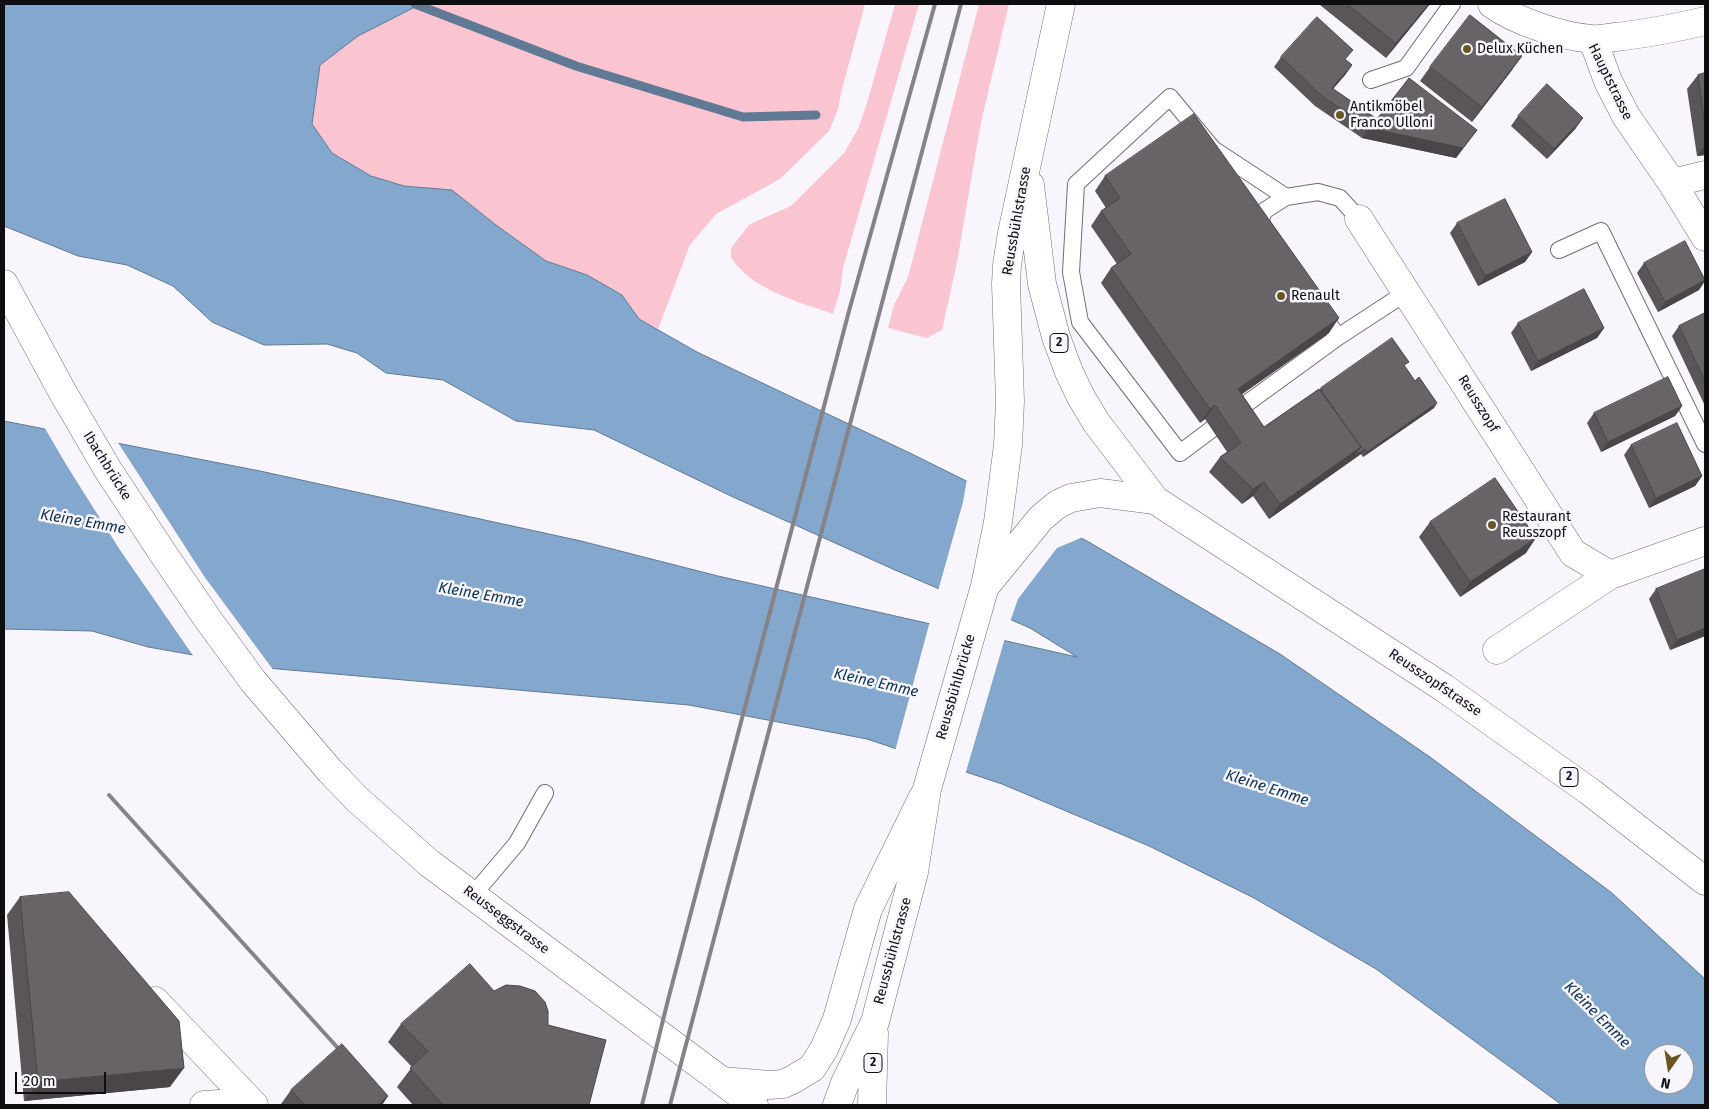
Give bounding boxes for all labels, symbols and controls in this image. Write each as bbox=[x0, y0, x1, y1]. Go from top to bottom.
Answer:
place label: Delux Küchen bbox=[1477, 41, 1563, 57]
street label: Hauptstrasse bbox=[1584, 41, 1636, 123]
marker: Delux Küchen bbox=[1461, 43, 1473, 55]
place label: Antikmöbel Franco Ulloni bbox=[1350, 99, 1433, 132]
marker: Antikmöbel Franco Ulloni bbox=[1334, 109, 1346, 121]
street label: Reussbühlstrasse bbox=[999, 165, 1035, 277]
place label: Renault bbox=[1291, 288, 1340, 304]
marker: Renault bbox=[1275, 290, 1287, 302]
road number: 2 bbox=[1050, 333, 1068, 352]
street label: Reusszopf bbox=[1454, 372, 1502, 436]
street label: Ibachbrücke bbox=[79, 428, 135, 504]
water label: Kleine Emme bbox=[39, 506, 127, 538]
place label: Restaurant Reusszopf bbox=[1502, 509, 1571, 542]
marker: Restaurant Reusszopf bbox=[1486, 519, 1498, 531]
water label: Kleine Emme bbox=[437, 579, 525, 611]
street label: Reussbühlbrücke bbox=[933, 632, 979, 742]
street label: Reusszopfstrasse bbox=[1385, 646, 1485, 720]
water label: Kleine Emme bbox=[832, 665, 920, 701]
water label: Kleine Emme bbox=[1223, 766, 1311, 810]
road number: 2 bbox=[1560, 768, 1578, 786]
street label: Reusseggstrasse bbox=[460, 882, 552, 958]
street label: Reussbühlstrasse bbox=[871, 896, 915, 1006]
water label: Kleine Emme bbox=[1560, 978, 1634, 1052]
north arrow bbox=[1644, 1044, 1694, 1094]
road number: 2 bbox=[864, 1054, 882, 1072]
scale bar bbox=[18, 1062, 109, 1094]
text: 20 m bbox=[23, 1072, 56, 1090]
text: N bbox=[1659, 1074, 1672, 1092]

